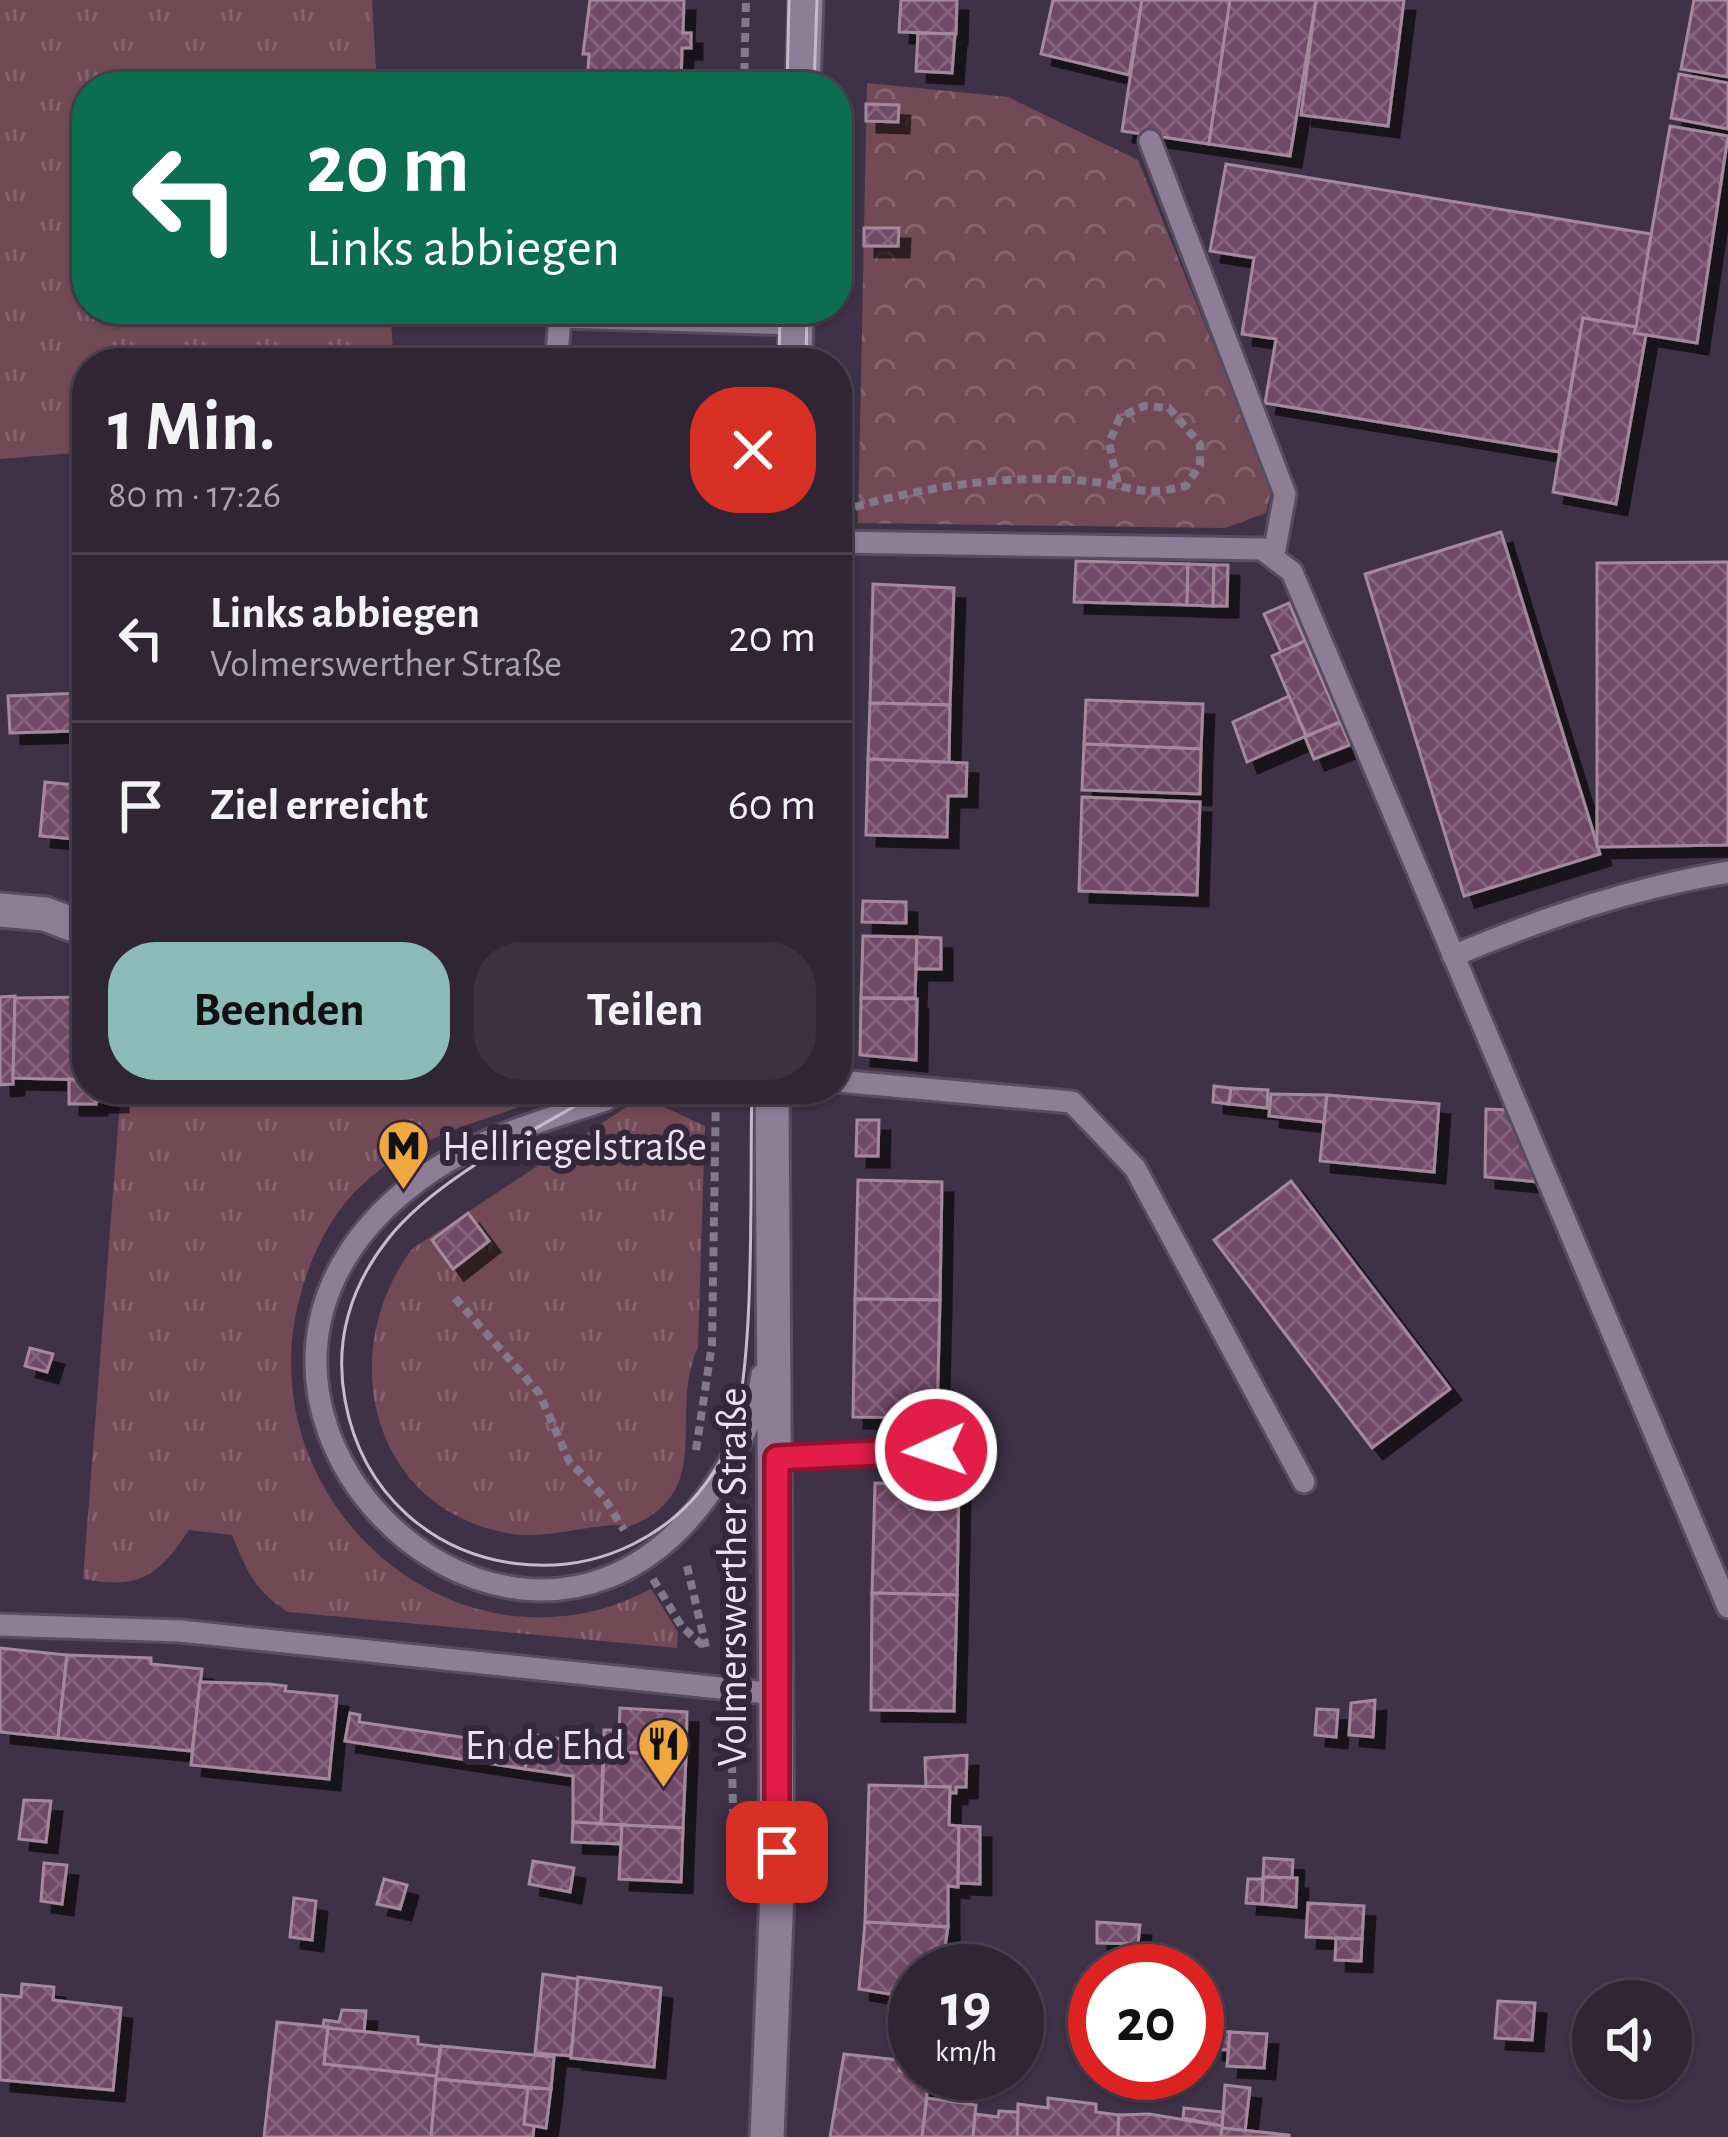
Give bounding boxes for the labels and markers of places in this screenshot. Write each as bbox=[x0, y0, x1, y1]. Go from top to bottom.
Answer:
metro station icon: Hellriegelstraße bbox=[375, 1117, 431, 1191]
place label: Hellriegelstraße bbox=[442, 1126, 707, 1168]
restaurant icon: En de Ehd bbox=[636, 1716, 692, 1790]
place label: En de Ehd bbox=[465, 1725, 625, 1767]
pin bbox=[726, 1801, 828, 1903]

